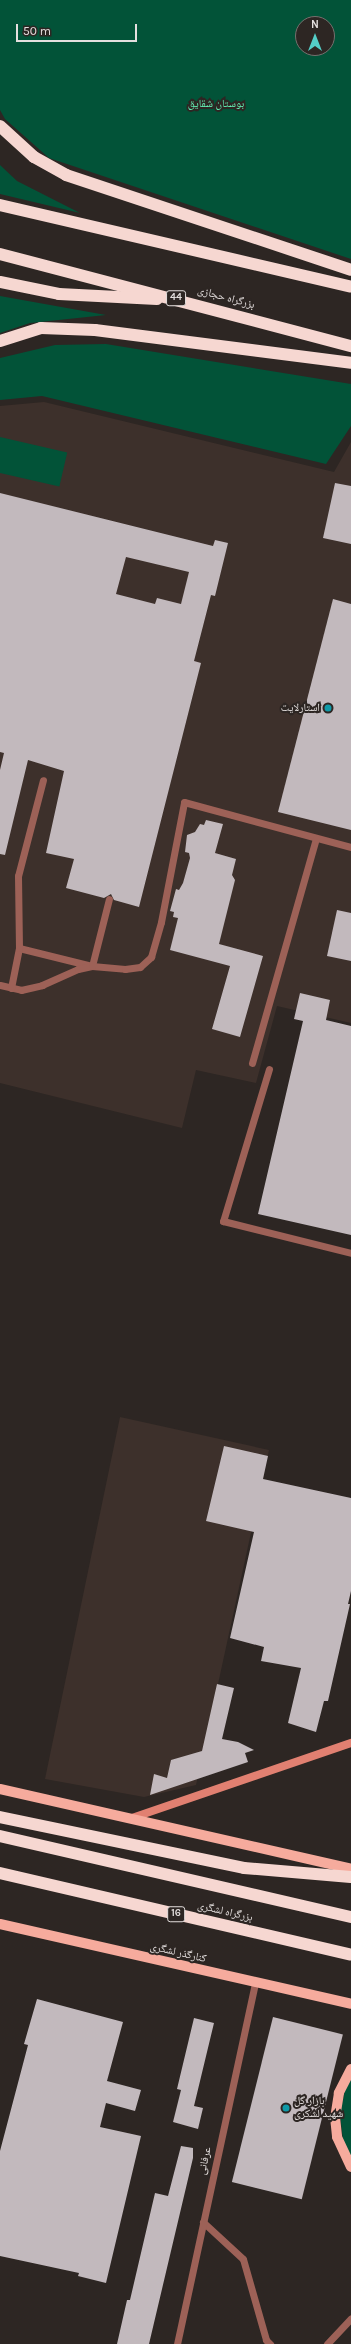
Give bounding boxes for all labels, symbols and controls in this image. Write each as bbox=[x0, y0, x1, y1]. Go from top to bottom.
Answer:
scale bar bbox=[18, 16, 139, 42]
north arrow bbox=[295, 16, 335, 56]
text: N bbox=[311, 18, 319, 31]
text: 50 m bbox=[23, 24, 51, 38]
park label: بوستان شقایق bbox=[188, 97, 244, 111]
street label: بزرگراه حجازی bbox=[196, 284, 256, 312]
road number: 44 bbox=[166, 290, 186, 306]
place label: استارلایت bbox=[281, 701, 320, 715]
marker: استارلایت bbox=[323, 703, 333, 713]
street label: بزرگراه لشگری bbox=[196, 1899, 254, 1925]
road number: 16 bbox=[167, 1906, 185, 1922]
street label: کنارگذر لشگری bbox=[149, 1940, 207, 1966]
place label: بازار گل شهید لشکری bbox=[294, 2095, 343, 2121]
marker: بازار گل شهید لشکری bbox=[281, 2103, 291, 2113]
street label: عرفانی bbox=[196, 2146, 214, 2176]

